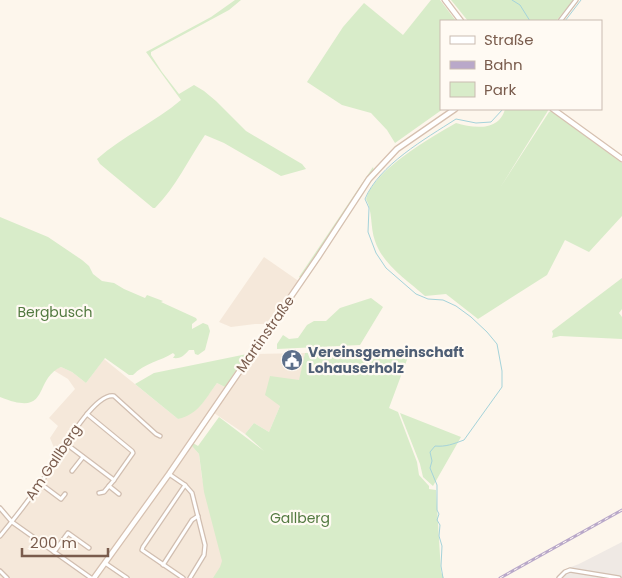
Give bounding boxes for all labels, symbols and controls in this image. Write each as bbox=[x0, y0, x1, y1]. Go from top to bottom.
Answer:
legend bbox=[440, 20, 602, 110]
text: Straße bbox=[484, 29, 534, 50]
text: Bahn bbox=[484, 54, 523, 75]
text: Park bbox=[484, 79, 516, 100]
street label: Martinstraße bbox=[231, 291, 299, 376]
park label: Bergbusch bbox=[17, 302, 93, 322]
place label: Vereinsgemeinschaft Lohauserholz bbox=[308, 342, 464, 378]
public building icon: Vereinsgemeinschaft Lohauserholz bbox=[280, 348, 304, 372]
street label: Am Gallberg bbox=[20, 420, 86, 504]
park label: Gallberg bbox=[270, 508, 330, 528]
scale bar bbox=[22, 526, 109, 558]
text: 200 m bbox=[30, 532, 77, 553]

